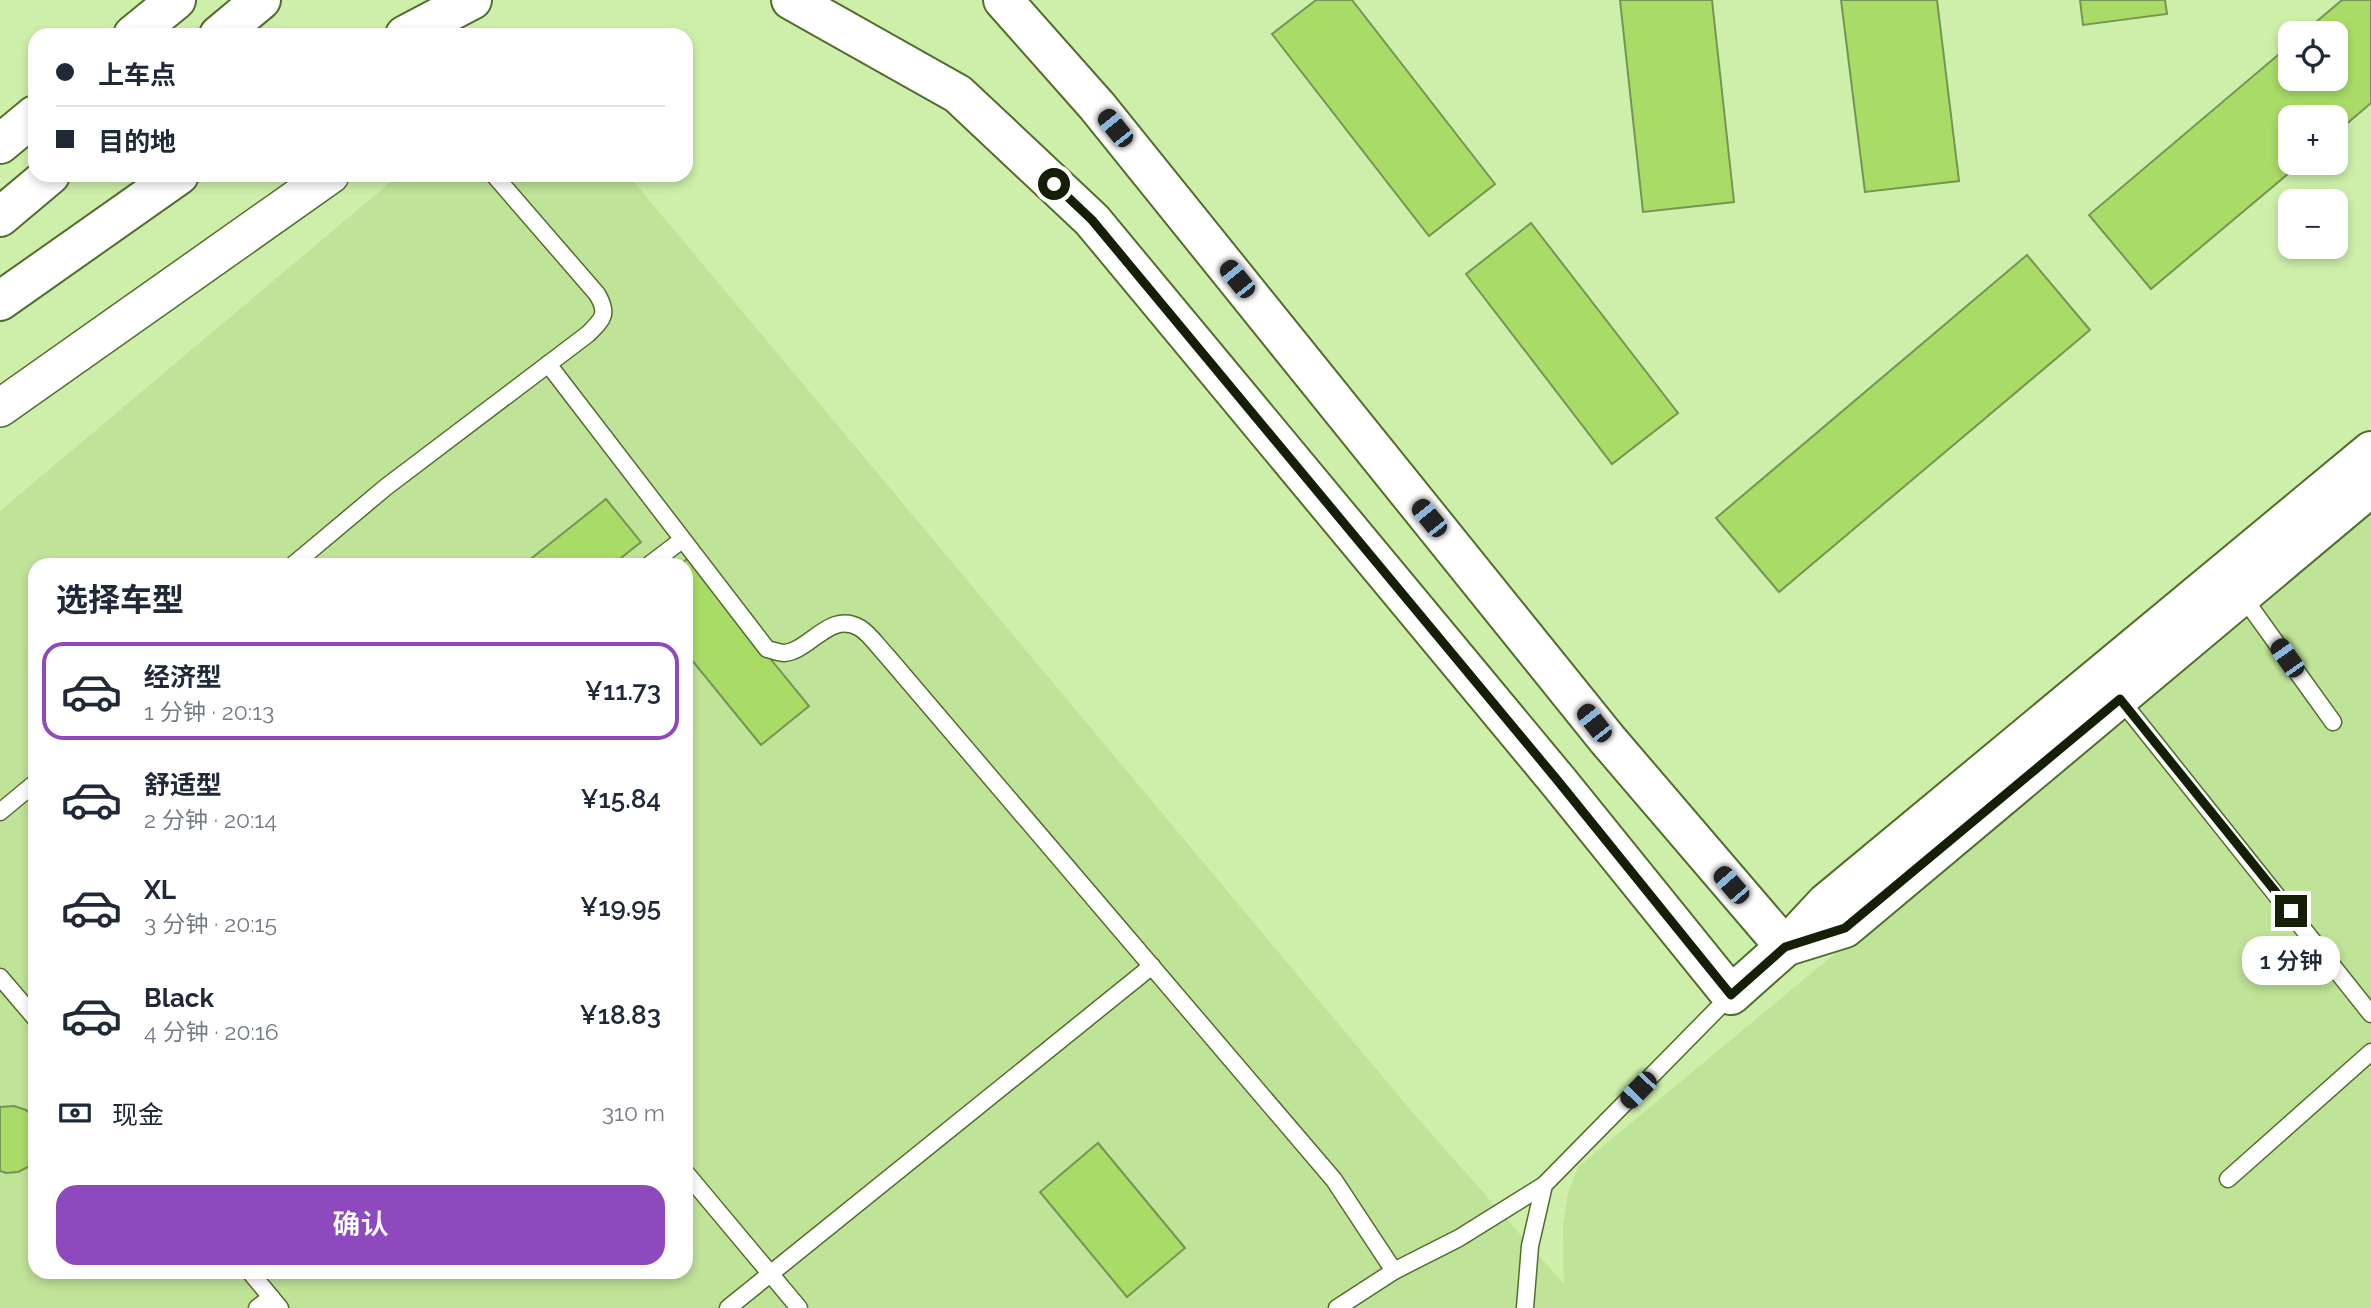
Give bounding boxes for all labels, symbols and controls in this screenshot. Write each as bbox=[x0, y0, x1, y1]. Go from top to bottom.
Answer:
map controls bbox=[2278, 21, 2348, 259]
button: locate bbox=[2278, 21, 2348, 91]
text: 上车点 bbox=[98, 60, 176, 90]
car bbox=[1094, 105, 1137, 151]
button: + bbox=[2278, 105, 2348, 175]
text: 目的地 bbox=[98, 127, 176, 157]
route start bbox=[1038, 168, 1070, 200]
button: − bbox=[2278, 189, 2348, 259]
car bbox=[1216, 256, 1259, 302]
car bbox=[1408, 495, 1451, 541]
text: 选择车型 bbox=[56, 581, 184, 618]
car bbox=[2267, 635, 2308, 681]
icon: car bbox=[60, 660, 123, 723]
text: 经济型 bbox=[144, 662, 222, 692]
text: ¥11.73 bbox=[585, 676, 661, 706]
text: 1 分钟 · 20:13 bbox=[144, 698, 274, 725]
car bbox=[1573, 700, 1616, 746]
icon: car bbox=[60, 768, 123, 831]
text: 舒适型 bbox=[144, 770, 222, 800]
text: ¥15.84 bbox=[580, 784, 661, 814]
text: 2 分钟 · 20:14 bbox=[144, 806, 277, 833]
car bbox=[1710, 862, 1753, 908]
text: XL bbox=[144, 875, 176, 905]
icon: car bbox=[60, 876, 123, 939]
text: ¥19.95 bbox=[580, 892, 661, 922]
route end bbox=[2275, 895, 2307, 927]
text: 3 分钟 · 20:15 bbox=[144, 910, 277, 937]
callout: 1 分钟 bbox=[2242, 936, 2340, 984]
text: 1 分钟 bbox=[2260, 947, 2322, 974]
text: Black bbox=[144, 983, 214, 1013]
icon: car bbox=[60, 984, 123, 1047]
text: ¥18.83 bbox=[580, 1000, 661, 1030]
text: 4 分钟 · 20:16 bbox=[144, 1018, 279, 1045]
car bbox=[1616, 1068, 1661, 1112]
icon: cash bbox=[56, 1094, 94, 1132]
text: 310 m bbox=[602, 1099, 665, 1126]
text: 现金 bbox=[112, 1100, 164, 1130]
button: 确认 bbox=[56, 1185, 665, 1265]

